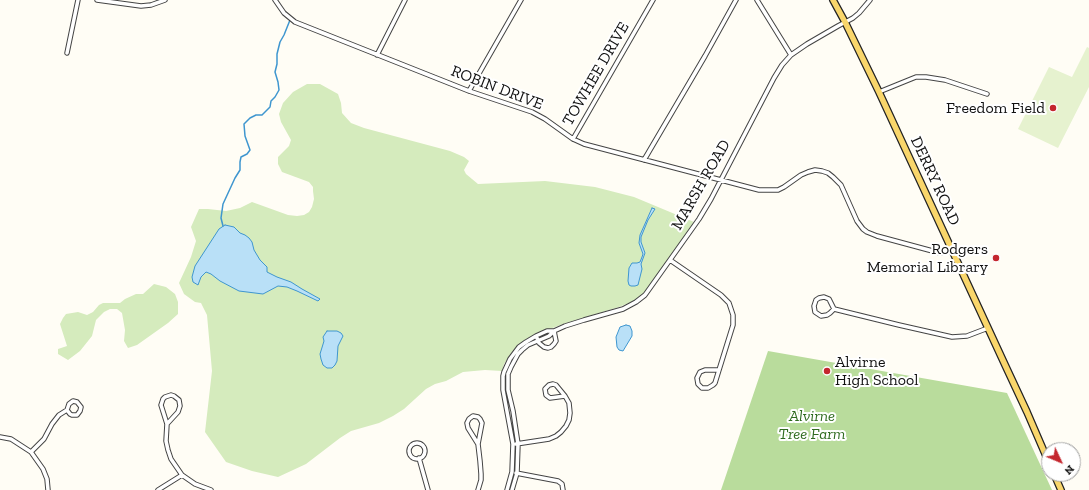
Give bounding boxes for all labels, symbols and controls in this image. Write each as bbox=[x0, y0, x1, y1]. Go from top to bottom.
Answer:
street label: TOWHEE DRIVE bbox=[559, 19, 633, 129]
street label: ROBIN DRIVE bbox=[448, 62, 546, 114]
place label: Freedom Field bbox=[946, 98, 1045, 118]
marker: Freedom Field bbox=[1048, 103, 1058, 113]
street label: DERRY ROAD bbox=[906, 133, 964, 229]
street label: MARSH ROAD bbox=[667, 136, 735, 234]
place label: Rodgers Memorial Library bbox=[867, 239, 988, 277]
marker: Rodgers Memorial Library bbox=[991, 253, 1001, 263]
place label: Alvirne High School bbox=[835, 352, 918, 390]
marker: Alvirne High School bbox=[822, 366, 832, 376]
park label: Alvirne Tree Farm bbox=[779, 406, 845, 444]
north arrow bbox=[1041, 442, 1081, 482]
text: N bbox=[1062, 462, 1077, 478]

